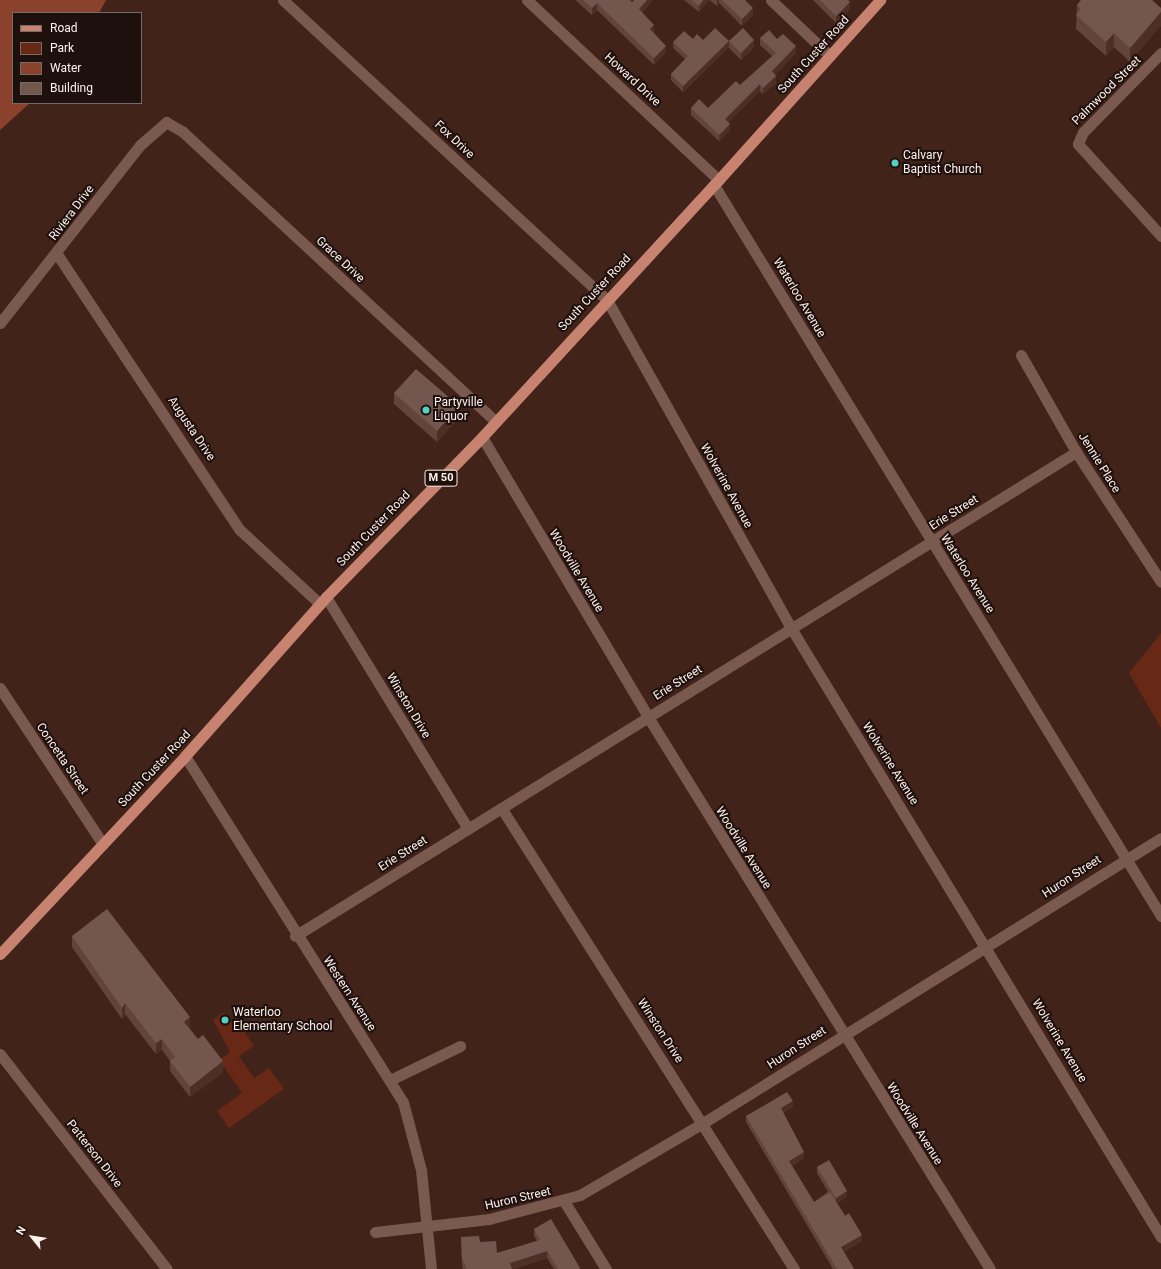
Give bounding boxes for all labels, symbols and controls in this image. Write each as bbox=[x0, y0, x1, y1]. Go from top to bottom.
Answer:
legend bbox=[12, 12, 142, 104]
street label: South Custer Road bbox=[775, 13, 853, 97]
text: Road bbox=[50, 21, 78, 35]
text: Park bbox=[50, 41, 74, 55]
street label: Howard Drive bbox=[601, 50, 663, 110]
street label: Palmwood Street bbox=[1070, 54, 1144, 128]
text: Water bbox=[50, 61, 81, 75]
text: Building bbox=[50, 81, 93, 95]
street label: Fox Drive bbox=[431, 118, 477, 162]
place label: Calvary Baptist Church bbox=[903, 149, 982, 177]
marker: Calvary Baptist Church bbox=[890, 158, 900, 168]
street label: Riviera Drive bbox=[46, 182, 98, 244]
street label: Grace Drive bbox=[313, 234, 367, 286]
street label: South Custer Road bbox=[556, 252, 634, 334]
street label: Waterloo Avenue bbox=[770, 256, 828, 340]
street label: Augusta Drive bbox=[164, 394, 218, 464]
place label: Partyville Liquor bbox=[434, 396, 483, 424]
marker: Partyville Liquor bbox=[421, 405, 431, 415]
street label: Jennie Place bbox=[1075, 430, 1123, 496]
street label: Wolverine Avenue bbox=[697, 441, 755, 531]
road number: M 50 bbox=[424, 469, 458, 487]
street label: South Custer Road bbox=[334, 488, 414, 570]
street label: Erie Street bbox=[927, 492, 981, 534]
street label: Woodville Avenue bbox=[546, 527, 606, 615]
street label: Waterloo Avenue bbox=[937, 532, 997, 616]
street label: Erie Street bbox=[651, 662, 705, 704]
street label: Winston Drive bbox=[383, 671, 433, 741]
street label: Wolverine Avenue bbox=[859, 720, 921, 808]
street label: Concetta Street bbox=[33, 721, 91, 797]
street label: South Custer Road bbox=[116, 728, 194, 810]
street label: Woodville Avenue bbox=[712, 804, 774, 892]
street label: Erie Street bbox=[376, 833, 430, 875]
street label: Huron Street bbox=[1040, 853, 1104, 901]
street label: Western Avenue bbox=[319, 954, 379, 1034]
street label: Winston Drive bbox=[634, 996, 686, 1066]
street label: Wolverine Avenue bbox=[1028, 997, 1090, 1085]
place label: Waterloo Elementary School bbox=[233, 1006, 333, 1034]
marker: Waterloo Elementary School bbox=[220, 1015, 230, 1025]
street label: Huron Street bbox=[765, 1024, 829, 1072]
street label: Woodville Avenue bbox=[883, 1080, 945, 1168]
street label: Patterson Drive bbox=[63, 1117, 125, 1191]
street label: Huron Street bbox=[484, 1184, 552, 1214]
north arrow bbox=[12, 1217, 52, 1257]
text: N bbox=[14, 1224, 29, 1237]

